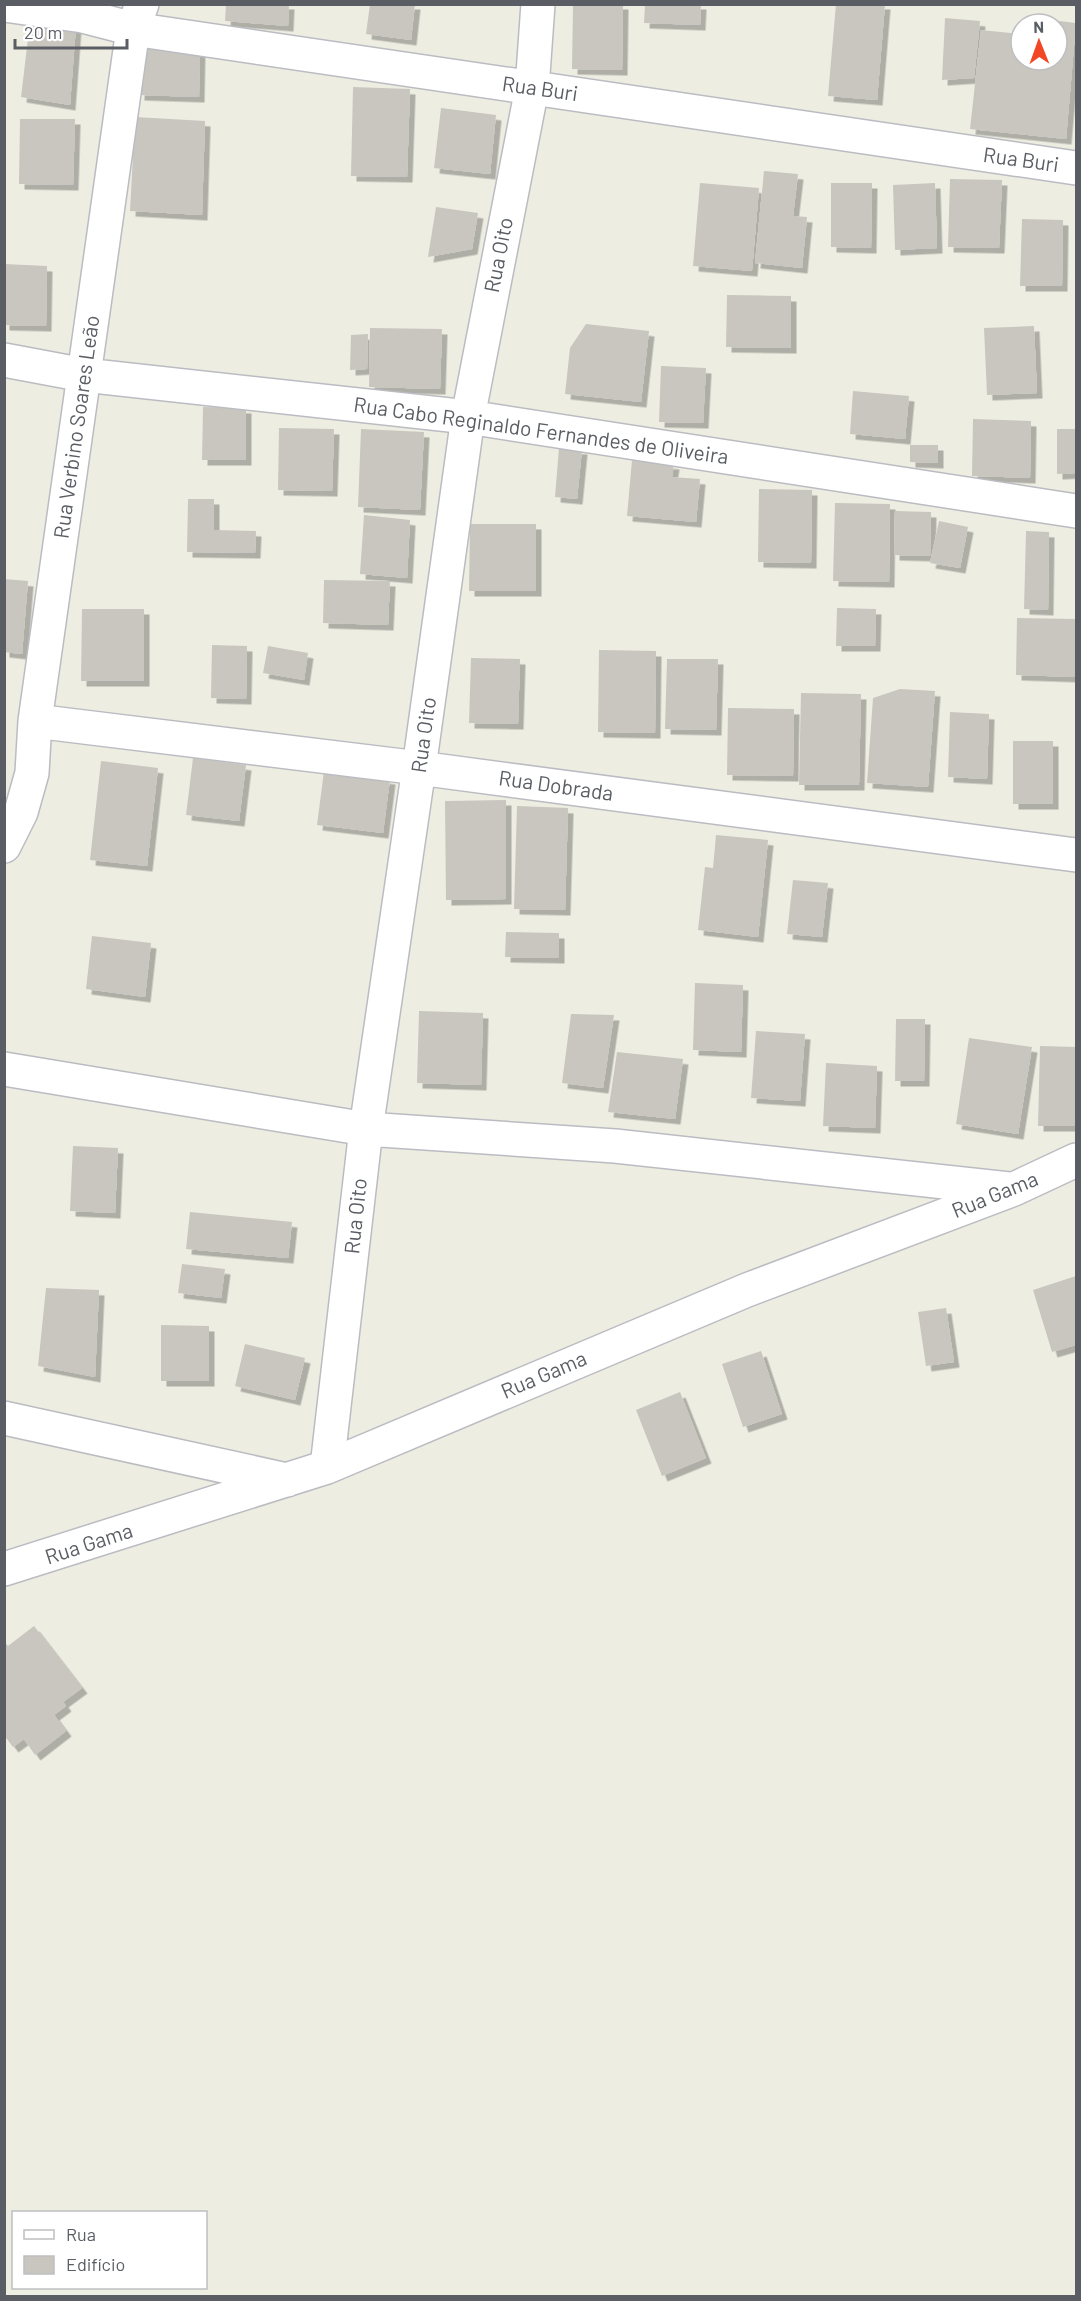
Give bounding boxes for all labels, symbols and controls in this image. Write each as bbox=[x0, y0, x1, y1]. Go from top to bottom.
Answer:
scale bar bbox=[15, 12, 128, 50]
north arrow bbox=[1009, 12, 1069, 72]
text: N bbox=[1033, 17, 1044, 36]
text: 20 m bbox=[24, 21, 62, 43]
street label: Rua Buri bbox=[501, 70, 580, 105]
street label: Rua Buri bbox=[982, 141, 1061, 176]
street label: Rua Oito bbox=[478, 215, 517, 295]
street label: Rua Verbino Soares Leão bbox=[47, 314, 104, 540]
street label: Rua Cabo Reginaldo Fernandes de Oliveira bbox=[352, 391, 730, 468]
street label: Rua Oito bbox=[405, 695, 440, 774]
street label: Rua Dobrada bbox=[497, 764, 615, 805]
street label: Rua Gama bbox=[948, 1165, 1041, 1222]
street label: Rua Oito bbox=[338, 1177, 371, 1255]
street label: Rua Gama bbox=[497, 1344, 590, 1403]
street label: Rua Gama bbox=[42, 1517, 135, 1568]
legend bbox=[12, 2211, 207, 2289]
text: Rua bbox=[66, 2223, 96, 2245]
text: Edifício bbox=[66, 2253, 125, 2275]

